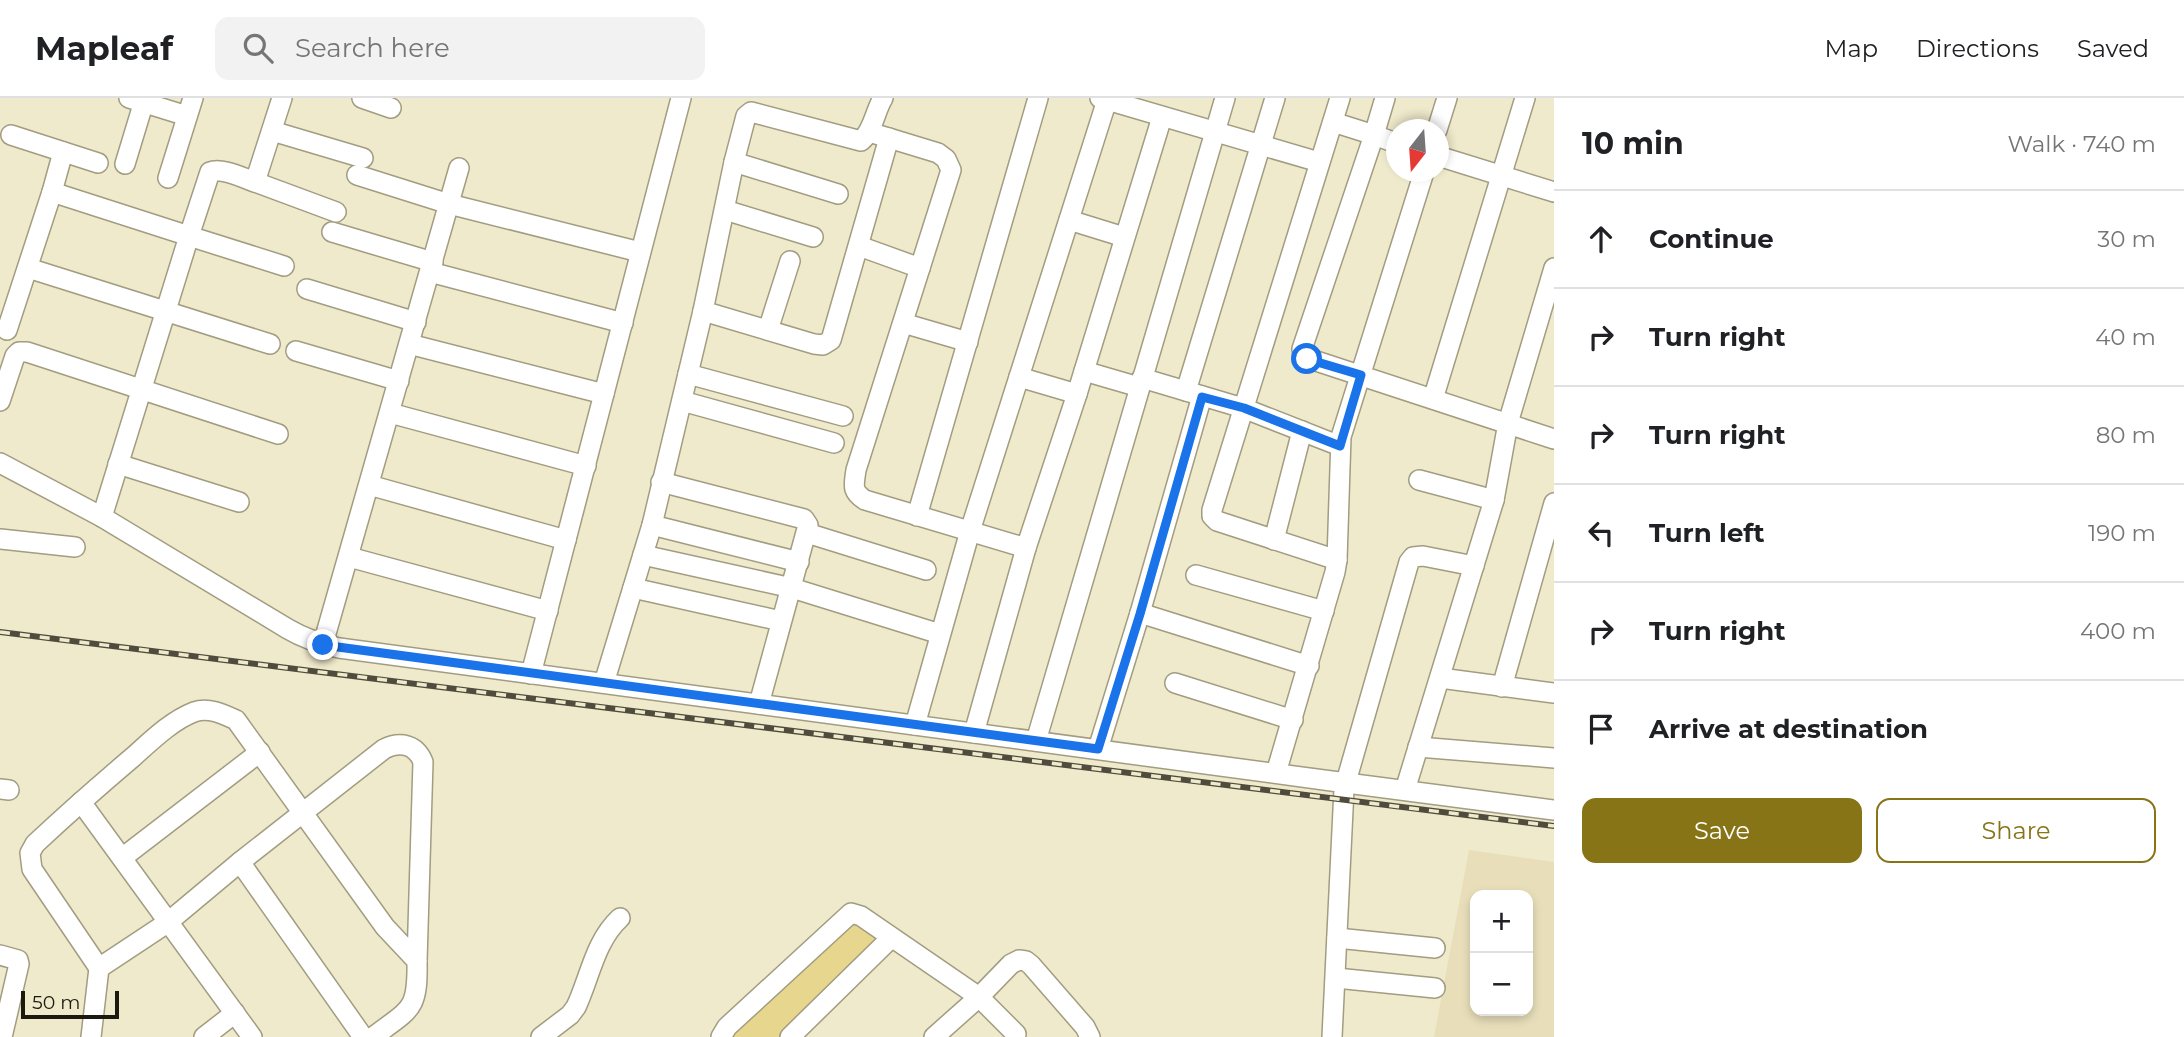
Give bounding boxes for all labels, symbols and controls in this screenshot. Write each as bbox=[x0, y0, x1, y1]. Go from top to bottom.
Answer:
search box bbox=[215, 17, 705, 80]
text: Mapleaf bbox=[35, 28, 173, 68]
icon: search bbox=[239, 29, 277, 67]
text: Search here bbox=[295, 32, 450, 64]
text: Map bbox=[1825, 34, 1878, 63]
text: Directions bbox=[1916, 34, 2039, 63]
text: Saved bbox=[2077, 34, 2149, 63]
north arrow bbox=[1386, 119, 1449, 182]
text: 10 min bbox=[1582, 125, 1684, 162]
text: Walk · 740 m bbox=[2007, 130, 2156, 158]
icon: ahead bbox=[1582, 220, 1620, 258]
text: Continue bbox=[1649, 223, 1774, 255]
text: 30 m bbox=[2097, 225, 2156, 253]
icon: right bbox=[1582, 318, 1620, 356]
text: Turn right bbox=[1649, 321, 1785, 353]
text: 40 m bbox=[2095, 323, 2156, 351]
route start bbox=[1291, 343, 1322, 374]
icon: right bbox=[1582, 416, 1620, 454]
text: Turn right bbox=[1649, 419, 1785, 451]
text: 80 m bbox=[2096, 421, 2156, 449]
icon: left bbox=[1582, 514, 1620, 552]
text: Turn left bbox=[1649, 517, 1765, 549]
text: 190 m bbox=[2088, 519, 2156, 547]
icon: right bbox=[1582, 612, 1620, 650]
text: Turn right bbox=[1649, 615, 1785, 647]
text: 400 m bbox=[2080, 617, 2156, 645]
route end bbox=[307, 629, 338, 660]
icon: arrive bbox=[1582, 710, 1620, 748]
text: Arrive at destination bbox=[1649, 713, 1928, 745]
button: Save bbox=[1582, 798, 1862, 863]
button: Share bbox=[1876, 798, 2156, 863]
map controls bbox=[1470, 890, 1533, 1016]
button: + bbox=[1470, 890, 1533, 953]
button: − bbox=[1470, 953, 1533, 1016]
scale bar bbox=[21, 988, 119, 1020]
text: 50 m bbox=[32, 991, 80, 1014]

